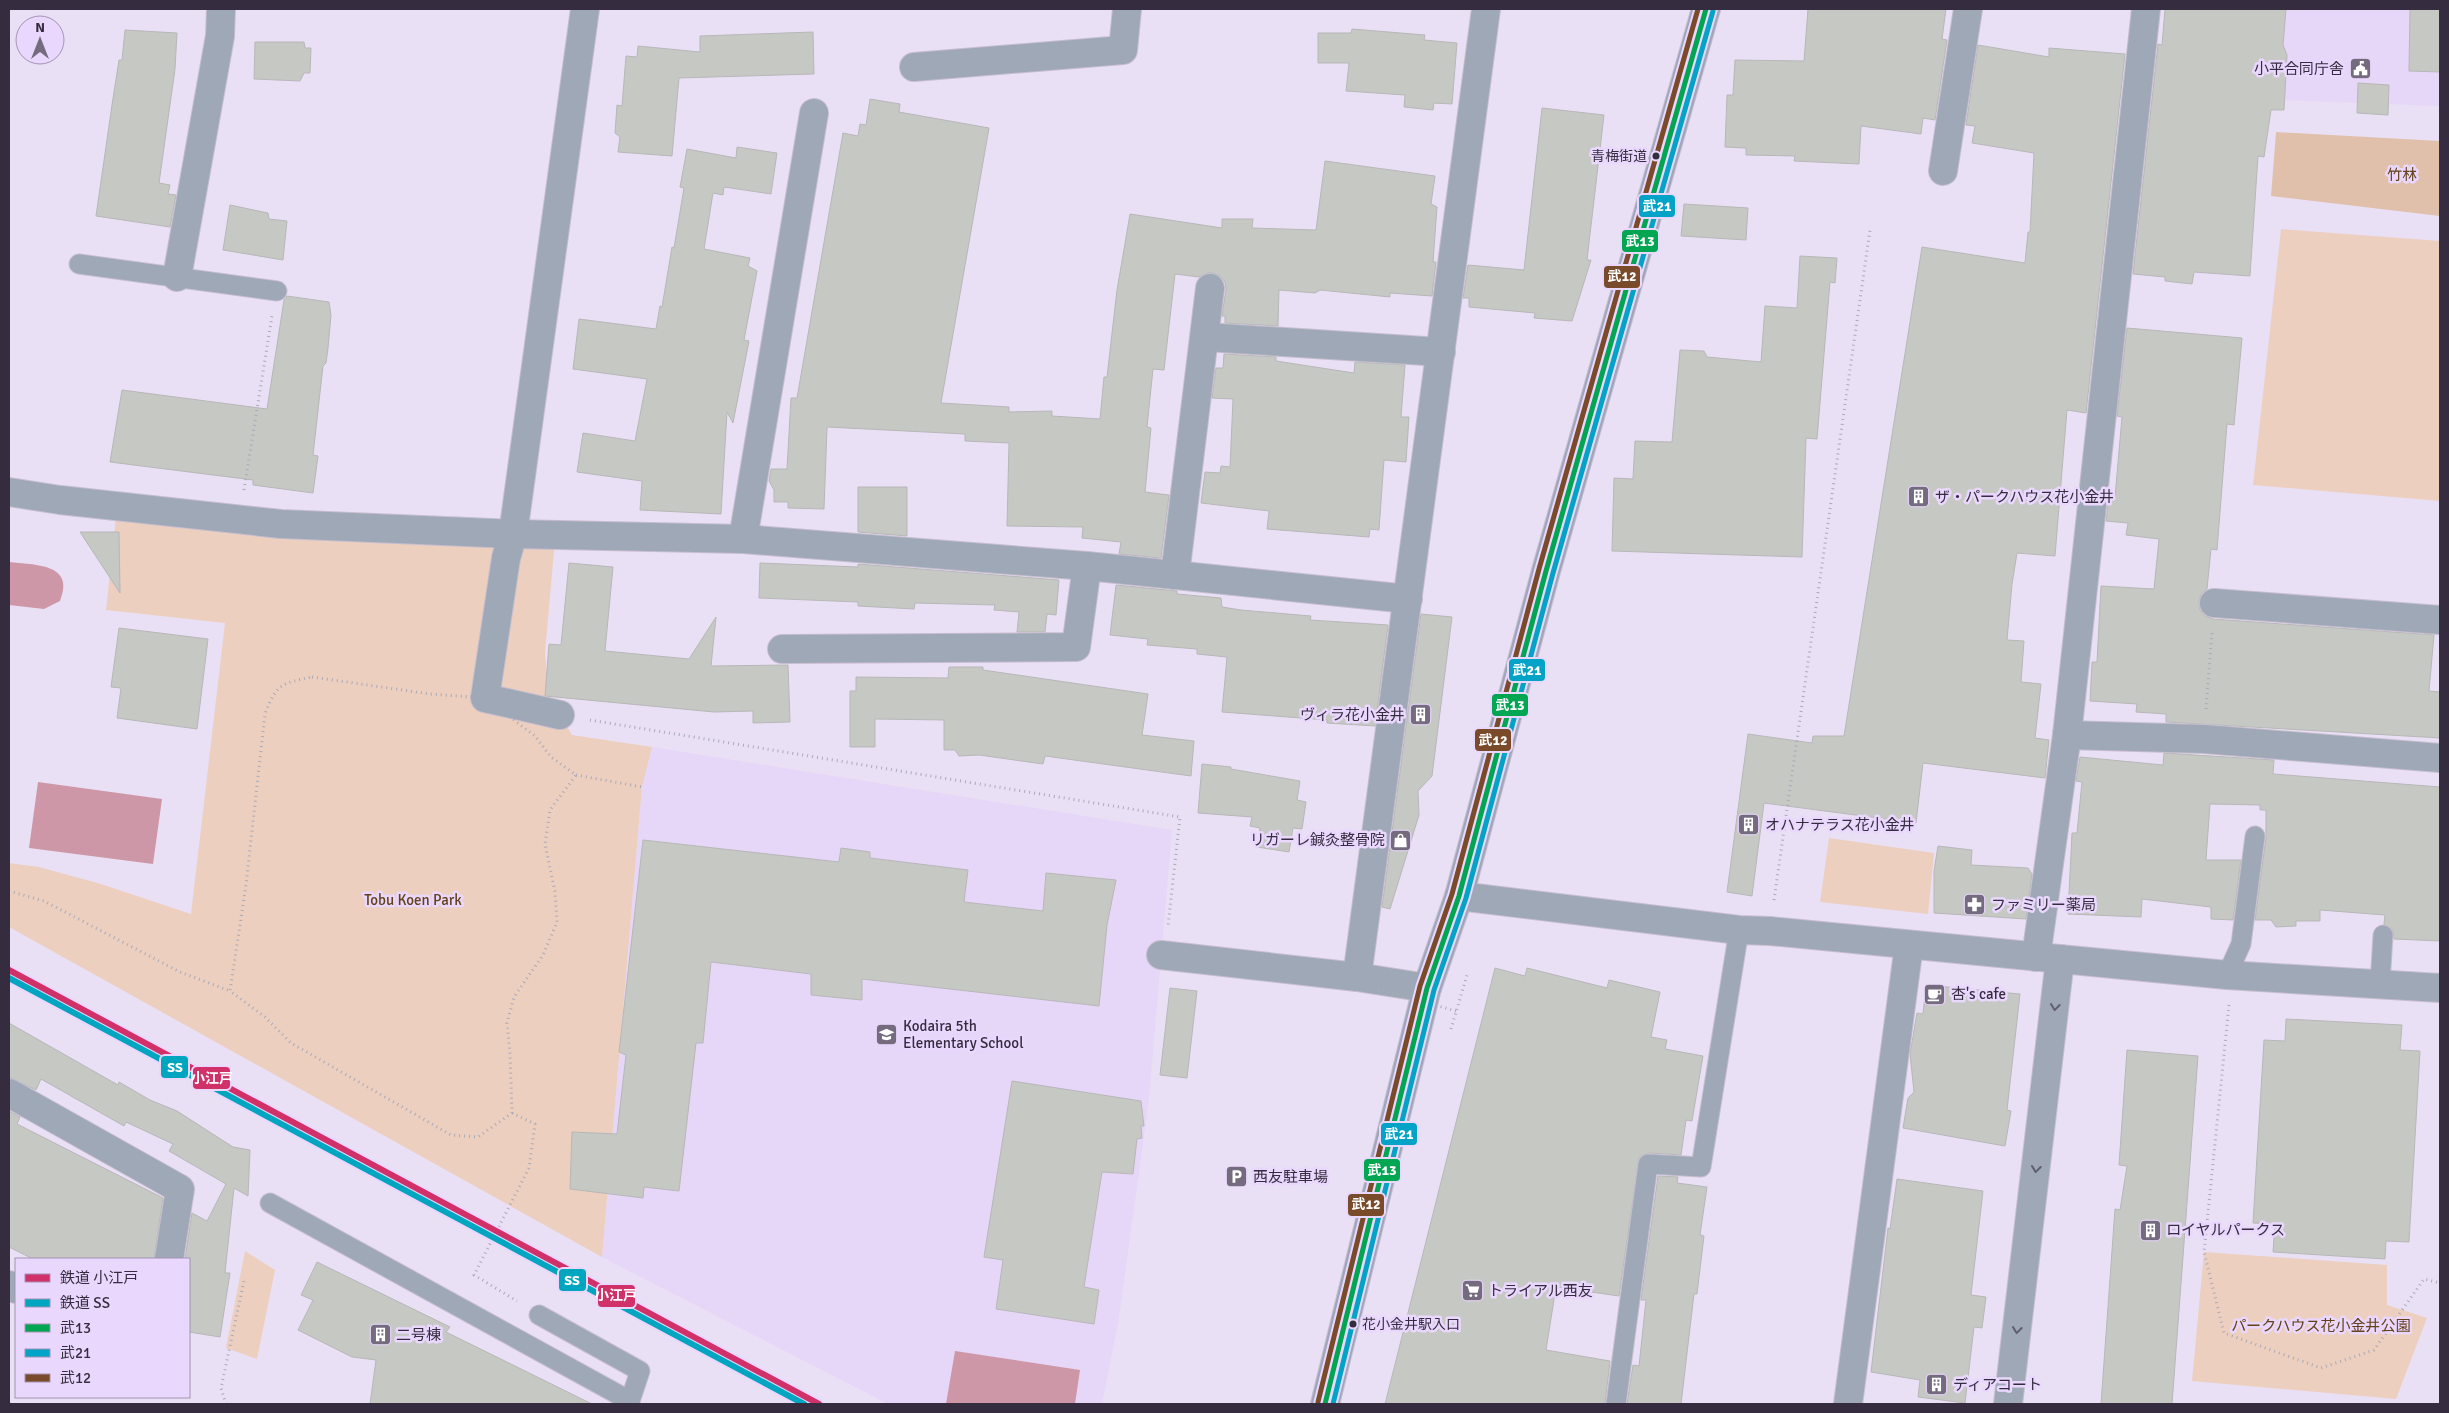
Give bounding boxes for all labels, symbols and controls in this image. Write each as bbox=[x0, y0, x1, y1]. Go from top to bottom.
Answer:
north arrow bbox=[15, 15, 65, 65]
text: N bbox=[35, 19, 45, 36]
public building icon: 小平合同庁舎 bbox=[2348, 57, 2372, 81]
place label: 小平合同庁舎 bbox=[2254, 60, 2344, 78]
place label: 青梅街道 bbox=[1591, 148, 1647, 165]
marker: 青梅街道 bbox=[1651, 151, 1661, 161]
park label: 竹林 bbox=[2387, 166, 2417, 184]
line badge: 武21 bbox=[1638, 194, 1676, 218]
text: 武21 bbox=[1642, 198, 1672, 215]
line badge: 武13 bbox=[1621, 229, 1659, 253]
text: 武13 bbox=[1625, 233, 1655, 250]
line badge: 武12 bbox=[1603, 265, 1641, 289]
text: 武12 bbox=[1607, 268, 1637, 285]
building icon: ザ・パークハウス花小金井 bbox=[1907, 485, 1931, 509]
place label: ザ・パークハウス花小金井 bbox=[1935, 488, 2114, 506]
line badge: 武21 bbox=[1508, 658, 1546, 682]
text: 武21 bbox=[1512, 662, 1542, 679]
line badge: 武13 bbox=[1491, 693, 1529, 717]
text: 武13 bbox=[1495, 697, 1525, 714]
building icon: ヴィラ花小金井 bbox=[1409, 703, 1433, 727]
place label: ヴィラ花小金井 bbox=[1300, 706, 1405, 724]
line badge: 武12 bbox=[1474, 728, 1512, 752]
text: 武12 bbox=[1478, 732, 1508, 749]
building icon: オハナテラス花小金井 bbox=[1737, 813, 1761, 837]
place label: オハナテラス花小金井 bbox=[1765, 816, 1915, 834]
shop icon: リガーレ鍼灸整骨院 bbox=[1389, 828, 1413, 852]
place label: リガーレ鍼灸整骨院 bbox=[1250, 831, 1385, 849]
park label: Tobu Koen Park bbox=[364, 891, 462, 909]
pharmacy icon: ファミリー薬局 bbox=[1963, 893, 1987, 917]
place label: ファミリー薬局 bbox=[1991, 896, 2096, 914]
cafe icon: 杏's cafe bbox=[1923, 982, 1947, 1006]
place label: 杏's cafe bbox=[1951, 985, 2006, 1003]
one-way arrow bbox=[2050, 1004, 2061, 1012]
place label: Kodaira 5th Elementary School bbox=[903, 1017, 1024, 1052]
school or university icon: Kodaira 5th Elementary School bbox=[875, 1023, 899, 1047]
line badge: SS bbox=[160, 1055, 189, 1079]
text: SS bbox=[167, 1059, 183, 1076]
line badge: 小江戸 bbox=[192, 1066, 231, 1090]
text: 小江戸 bbox=[191, 1070, 233, 1087]
line badge: 武21 bbox=[1380, 1122, 1418, 1146]
text: 武21 bbox=[1384, 1126, 1414, 1143]
line badge: 武13 bbox=[1363, 1158, 1401, 1182]
text: 武13 bbox=[1367, 1162, 1397, 1179]
parking icon: 西友駐車場 bbox=[1225, 1165, 1249, 1189]
one-way arrow bbox=[2031, 1165, 2042, 1173]
place label: 西友駐車場 bbox=[1253, 1168, 1328, 1186]
line badge: 武12 bbox=[1347, 1193, 1385, 1217]
text: 武12 bbox=[1351, 1196, 1381, 1213]
building icon: ロイヤルパークス bbox=[2138, 1218, 2162, 1242]
place label: ロイヤルパークス bbox=[2166, 1221, 2285, 1239]
legend bbox=[15, 1258, 190, 1398]
line badge: SS bbox=[558, 1268, 587, 1292]
text: 鉄道 小江戸 bbox=[60, 1269, 138, 1287]
text: SS bbox=[564, 1272, 580, 1289]
supermarket icon: トライアル西友 bbox=[1460, 1279, 1484, 1303]
place label: トライアル西友 bbox=[1488, 1282, 1593, 1300]
line badge: 小江戸 bbox=[597, 1284, 636, 1308]
text: 小江戸 bbox=[595, 1287, 637, 1304]
text: 鉄道 SS bbox=[60, 1294, 110, 1312]
place label: 花小金井駅入口 bbox=[1362, 1316, 1460, 1333]
park label: パークハウス花小金井公園 bbox=[2231, 1317, 2411, 1335]
text: 武13 bbox=[60, 1319, 91, 1337]
marker: 花小金井駅入口 bbox=[1348, 1319, 1358, 1329]
building icon: 二号棟 bbox=[368, 1323, 392, 1347]
place label: 二号棟 bbox=[396, 1326, 441, 1344]
one-way arrow bbox=[2012, 1326, 2023, 1334]
text: 武21 bbox=[60, 1344, 91, 1362]
text: 武12 bbox=[60, 1369, 91, 1387]
building icon: ディアコート bbox=[1925, 1373, 1949, 1397]
place label: ディアコート bbox=[1953, 1376, 2042, 1394]

